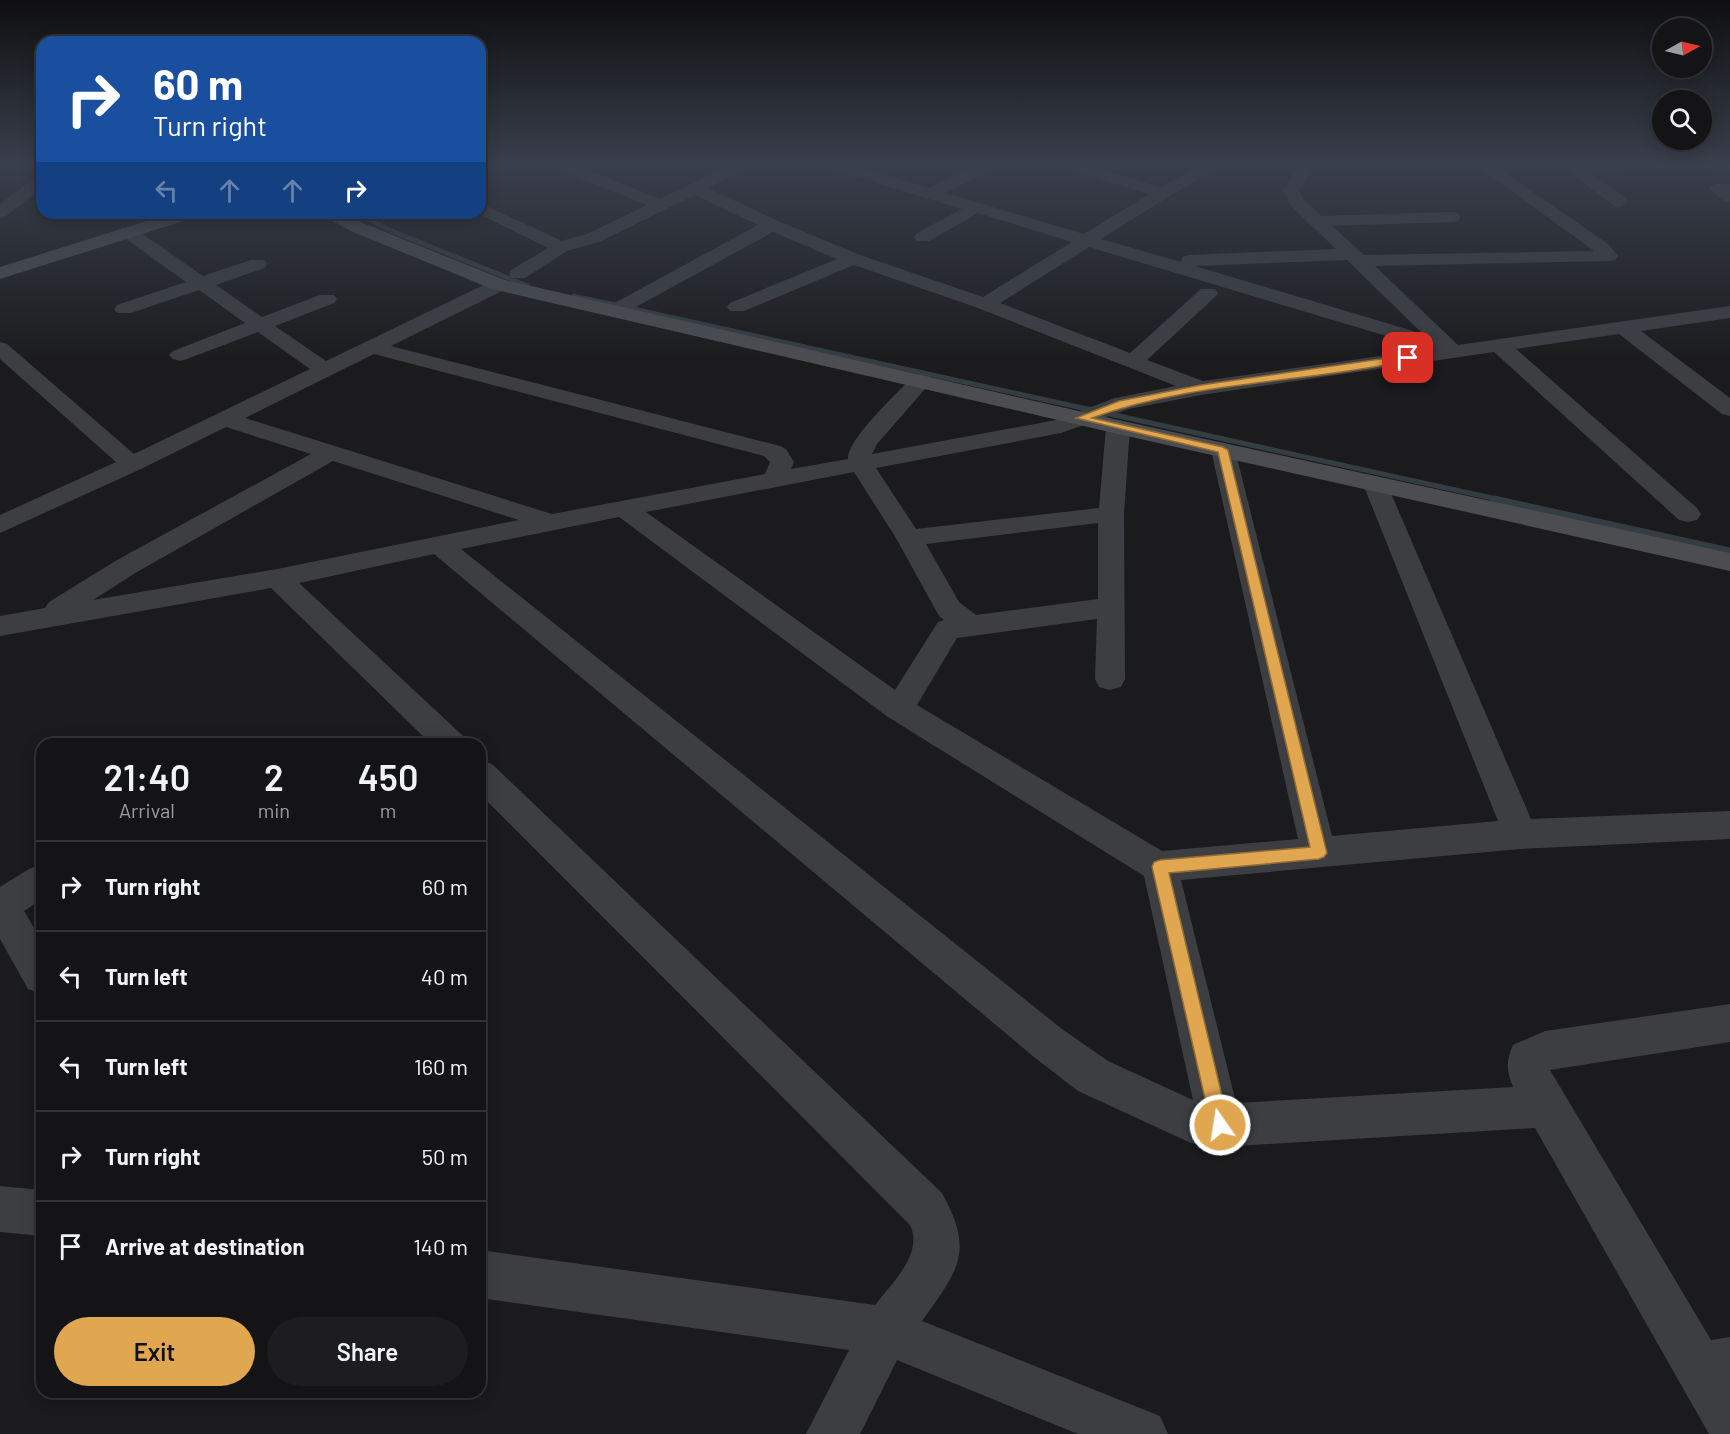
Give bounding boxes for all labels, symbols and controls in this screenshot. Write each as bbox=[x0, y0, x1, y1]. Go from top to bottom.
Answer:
north arrow bbox=[1652, 18, 1712, 78]
map controls bbox=[1652, 18, 1712, 150]
text: 60 m bbox=[153, 58, 243, 108]
icon: right bbox=[54, 60, 132, 138]
button: search bbox=[1652, 90, 1712, 150]
text: Turn right bbox=[153, 109, 267, 141]
icon: left bbox=[150, 174, 183, 207]
icon: ahead bbox=[213, 174, 246, 207]
icon: ahead bbox=[276, 174, 309, 207]
icon: right bbox=[339, 174, 372, 207]
pin bbox=[1382, 332, 1433, 383]
icon: arrive bbox=[1391, 341, 1424, 374]
text: 21:40 bbox=[104, 755, 190, 798]
text: 2 bbox=[264, 755, 284, 798]
text: 450 bbox=[358, 755, 418, 798]
text: Arrival bbox=[119, 798, 175, 822]
text: min bbox=[258, 798, 290, 822]
text: m bbox=[380, 798, 396, 822]
icon: right bbox=[54, 870, 87, 903]
text: Turn right bbox=[105, 873, 200, 899]
text: 60 m bbox=[422, 873, 468, 899]
icon: left bbox=[54, 960, 87, 993]
text: Turn left bbox=[105, 963, 188, 989]
text: 40 m bbox=[421, 963, 468, 989]
icon: left bbox=[54, 1050, 87, 1083]
text: Turn left bbox=[105, 1053, 188, 1079]
text: 160 m bbox=[414, 1053, 468, 1079]
position arrow bbox=[1188, 1093, 1252, 1157]
icon: right bbox=[54, 1140, 87, 1173]
text: Turn right bbox=[105, 1143, 200, 1169]
text: 50 m bbox=[422, 1143, 468, 1169]
icon: arrive bbox=[54, 1230, 87, 1263]
text: Arrive at destination bbox=[105, 1233, 304, 1259]
text: 140 m bbox=[413, 1233, 468, 1259]
button: Exit bbox=[54, 1317, 255, 1386]
button: Share bbox=[267, 1317, 468, 1386]

